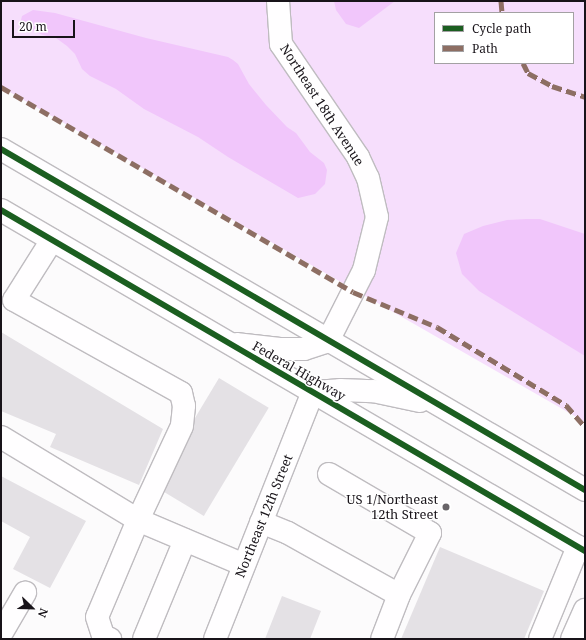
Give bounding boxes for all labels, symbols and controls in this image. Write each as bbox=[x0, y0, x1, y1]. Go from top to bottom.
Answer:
scale bar bbox=[14, 12, 77, 38]
legend bbox=[434, 12, 574, 64]
text: 20 m bbox=[19, 18, 47, 35]
text: Cycle path bbox=[472, 20, 531, 37]
text: Path bbox=[472, 40, 498, 57]
street label: Northeast 18th Avenue bbox=[277, 41, 367, 169]
street label: Federal Highway bbox=[250, 338, 348, 404]
street label: Northeast 12th Street bbox=[232, 452, 296, 580]
place label: US 1/Northeast 12th Street bbox=[346, 492, 438, 523]
marker: US 1/Northeast 12th Street bbox=[441, 502, 451, 512]
north arrow bbox=[12, 588, 52, 628]
text: N bbox=[35, 606, 52, 620]

